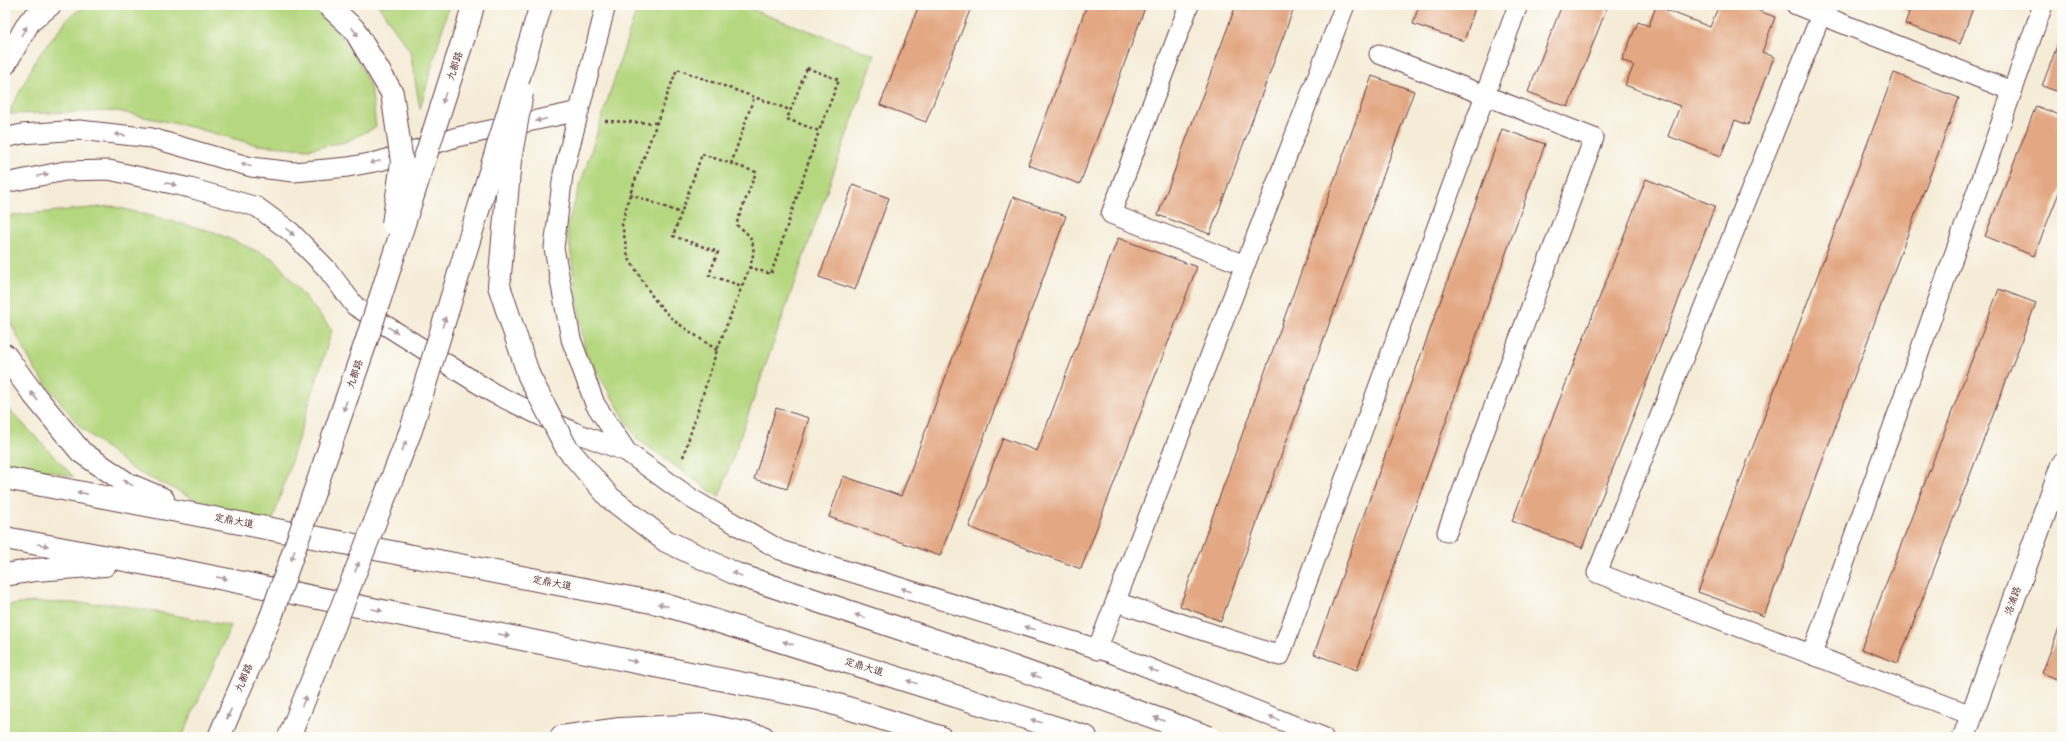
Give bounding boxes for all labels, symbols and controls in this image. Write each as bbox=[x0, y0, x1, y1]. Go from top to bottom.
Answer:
one-way arrow bbox=[20, 25, 27, 37]
one-way arrow bbox=[351, 27, 359, 38]
street label: 九都路 bbox=[443, 49, 467, 83]
one-way arrow bbox=[441, 92, 447, 104]
one-way arrow bbox=[535, 117, 547, 123]
one-way arrow bbox=[114, 132, 126, 138]
one-way arrow bbox=[369, 159, 381, 165]
one-way arrow bbox=[240, 162, 252, 168]
one-way arrow bbox=[37, 172, 49, 178]
one-way arrow bbox=[165, 182, 177, 188]
one-way arrow bbox=[285, 227, 295, 236]
one-way arrow bbox=[441, 316, 447, 328]
one-way arrow bbox=[388, 326, 398, 334]
street label: 九都路 bbox=[343, 357, 367, 391]
one-way arrow bbox=[30, 390, 39, 401]
one-way arrow bbox=[341, 400, 347, 412]
one-way arrow bbox=[402, 440, 408, 452]
one-way arrow bbox=[122, 480, 134, 487]
one-way arrow bbox=[75, 489, 88, 495]
street label: 定鼎大道 bbox=[213, 509, 255, 533]
one-way arrow bbox=[37, 543, 49, 549]
one-way arrow bbox=[289, 549, 295, 561]
one-way arrow bbox=[355, 561, 361, 573]
street label: 定鼎大道 bbox=[531, 571, 573, 595]
one-way arrow bbox=[731, 571, 743, 577]
one-way arrow bbox=[216, 576, 228, 582]
street label: 洛浦路 bbox=[2000, 584, 2026, 618]
one-way arrow bbox=[899, 586, 911, 592]
one-way arrow bbox=[657, 602, 669, 608]
one-way arrow bbox=[371, 607, 383, 613]
one-way arrow bbox=[854, 613, 866, 619]
one-way arrow bbox=[1023, 625, 1035, 631]
one-way arrow bbox=[498, 633, 510, 639]
one-way arrow bbox=[781, 640, 793, 646]
street label: 定鼎大道 bbox=[843, 654, 885, 680]
one-way arrow bbox=[626, 658, 638, 664]
street label: 九都路 bbox=[231, 661, 257, 695]
one-way arrow bbox=[1146, 667, 1158, 673]
one-way arrow bbox=[1030, 672, 1042, 678]
one-way arrow bbox=[905, 679, 917, 685]
one-way arrow bbox=[301, 694, 307, 706]
one-way arrow bbox=[226, 709, 232, 720]
one-way arrow bbox=[1267, 714, 1279, 720]
one-way arrow bbox=[1152, 716, 1164, 722]
one-way arrow bbox=[1029, 718, 1041, 724]

